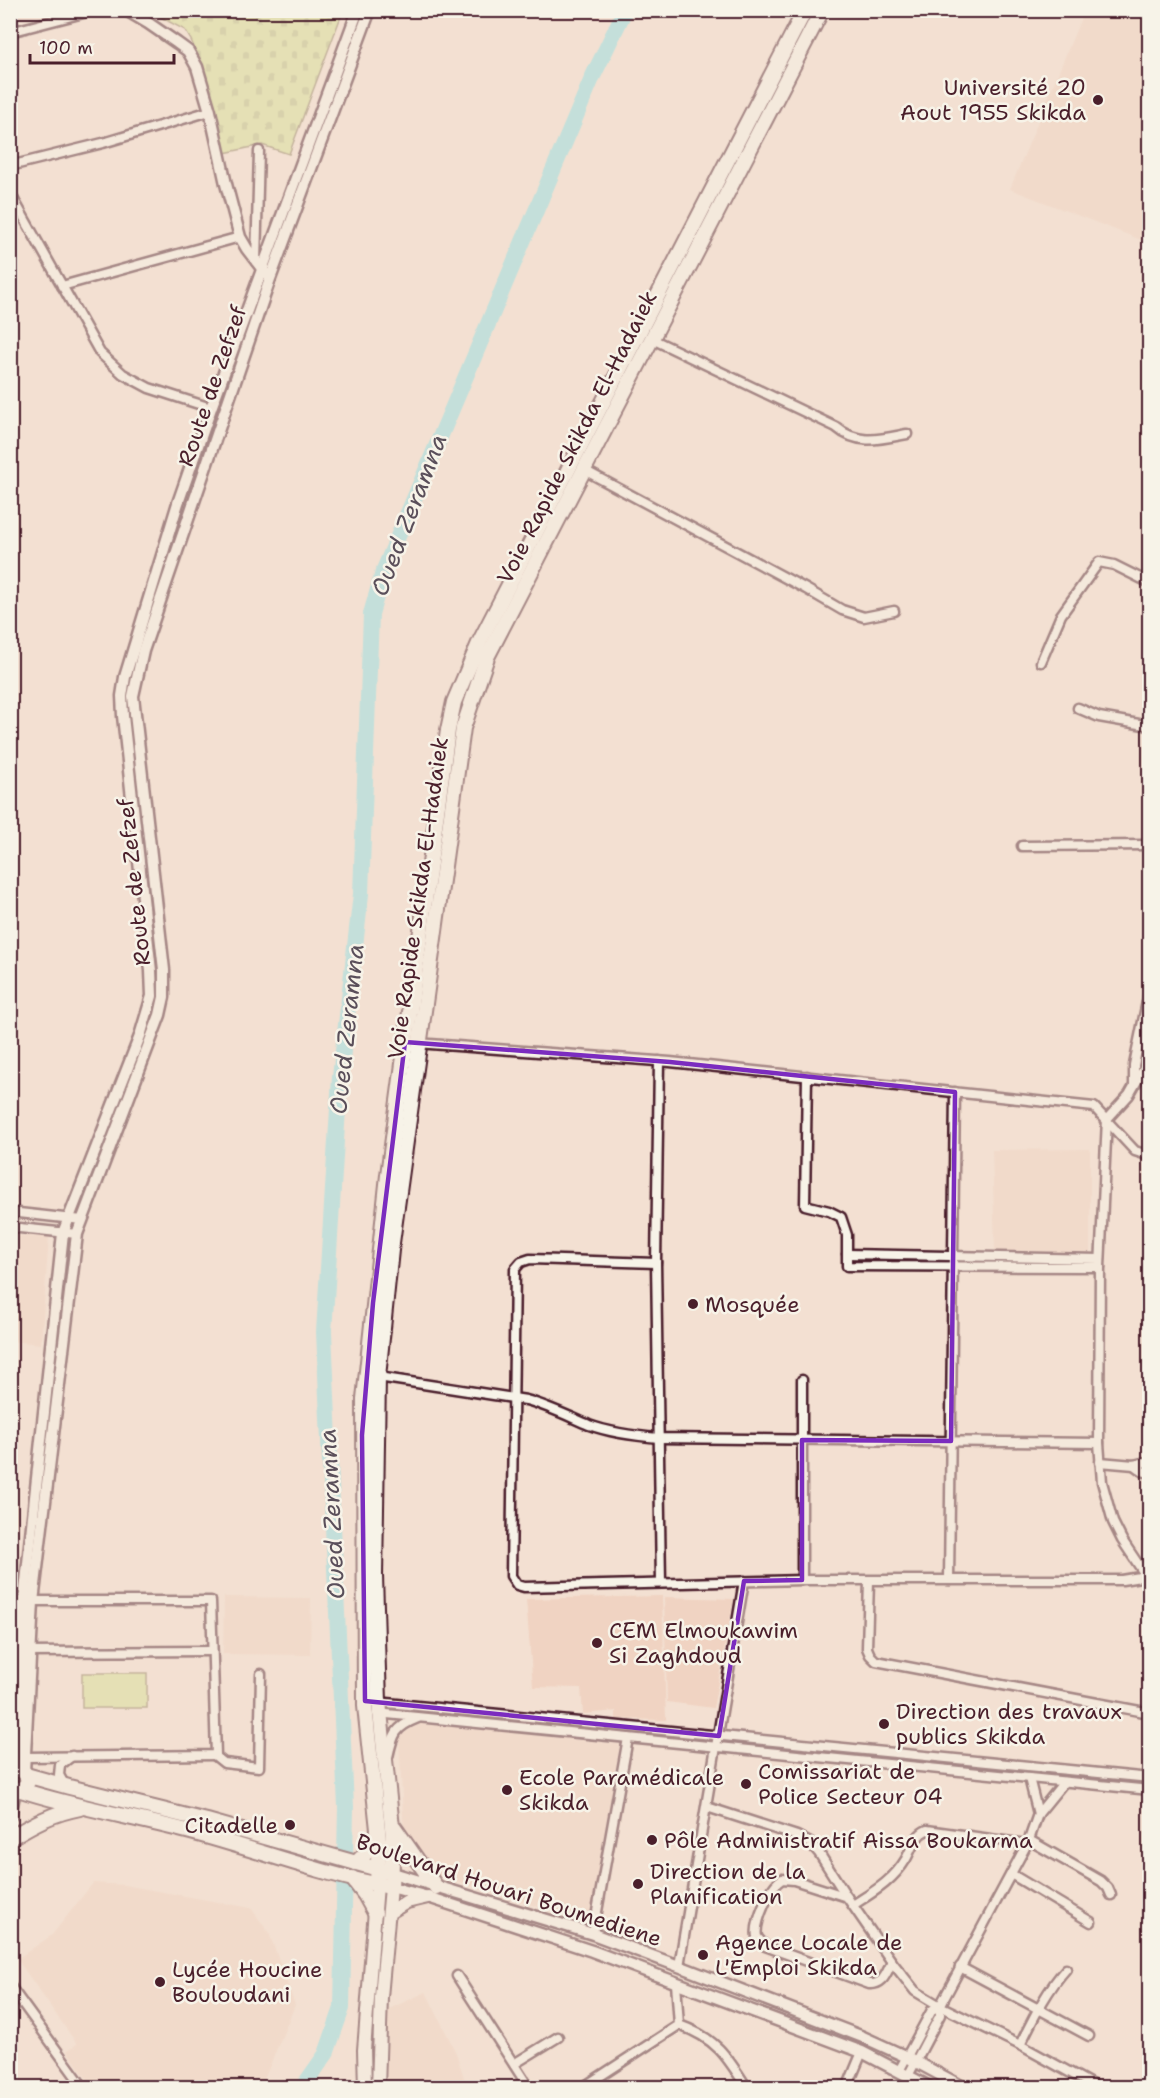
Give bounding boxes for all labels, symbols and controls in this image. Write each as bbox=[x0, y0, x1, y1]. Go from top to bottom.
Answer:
scale bar bbox=[30, 27, 174, 65]
text: 100 m bbox=[39, 36, 93, 60]
place label: Université 20 Aout 1955 Skikda bbox=[900, 73, 1086, 127]
marker: Université 20 Aout 1955 Skikda bbox=[1091, 93, 1105, 107]
street label: Voie Rapide Skikda El-Hadaiek bbox=[490, 285, 664, 589]
street label: Route de Zefzef bbox=[171, 301, 253, 470]
water label: Oued Zeramna bbox=[363, 429, 455, 601]
street label: Voie Rapide Skikda El-Hadaiek bbox=[381, 735, 455, 1061]
street label: Route de Zefzef bbox=[111, 796, 157, 967]
water label: Oued Zeramna bbox=[322, 942, 372, 1116]
place label: Mosquée bbox=[705, 1290, 800, 1319]
marker: Mosquée bbox=[686, 1297, 700, 1311]
water label: Oued Zeramna bbox=[312, 1428, 352, 1600]
place label: CEM Elmoukawim Si Zaghdoud bbox=[609, 1616, 798, 1670]
marker: CEM Elmoukawim Si Zaghdoud bbox=[590, 1636, 604, 1650]
place label: Direction des travaux publics Skikda bbox=[896, 1697, 1122, 1751]
marker: Direction des travaux publics Skikda bbox=[877, 1717, 891, 1731]
place label: Comissariat de Police Secteur 04 bbox=[758, 1757, 943, 1811]
place label: Ecole Paramédicale Skikda bbox=[519, 1763, 724, 1817]
marker: Comissariat de Police Secteur 04 bbox=[739, 1777, 753, 1791]
marker: Ecole Paramédicale Skikda bbox=[500, 1783, 514, 1797]
place label: Citadelle bbox=[185, 1811, 278, 1840]
marker: Citadelle bbox=[283, 1818, 297, 1832]
place label: Pôle Administratif Aissa Boukarma bbox=[664, 1826, 1033, 1855]
street label: Boulevard Houari Boumediene bbox=[353, 1827, 665, 1953]
marker: Pôle Administratif Aissa Boukarma bbox=[645, 1833, 659, 1847]
place label: Direction de la Planification bbox=[650, 1857, 806, 1911]
marker: Direction de la Planification bbox=[631, 1877, 645, 1891]
place label: Agence Locale de L'Emploi Skikda bbox=[715, 1928, 902, 1982]
marker: Agence Locale de L'Emploi Skikda bbox=[696, 1948, 710, 1962]
place label: Lycée Houcine Bouloudani bbox=[172, 1955, 323, 2009]
marker: Lycée Houcine Bouloudani bbox=[153, 1975, 167, 1989]

